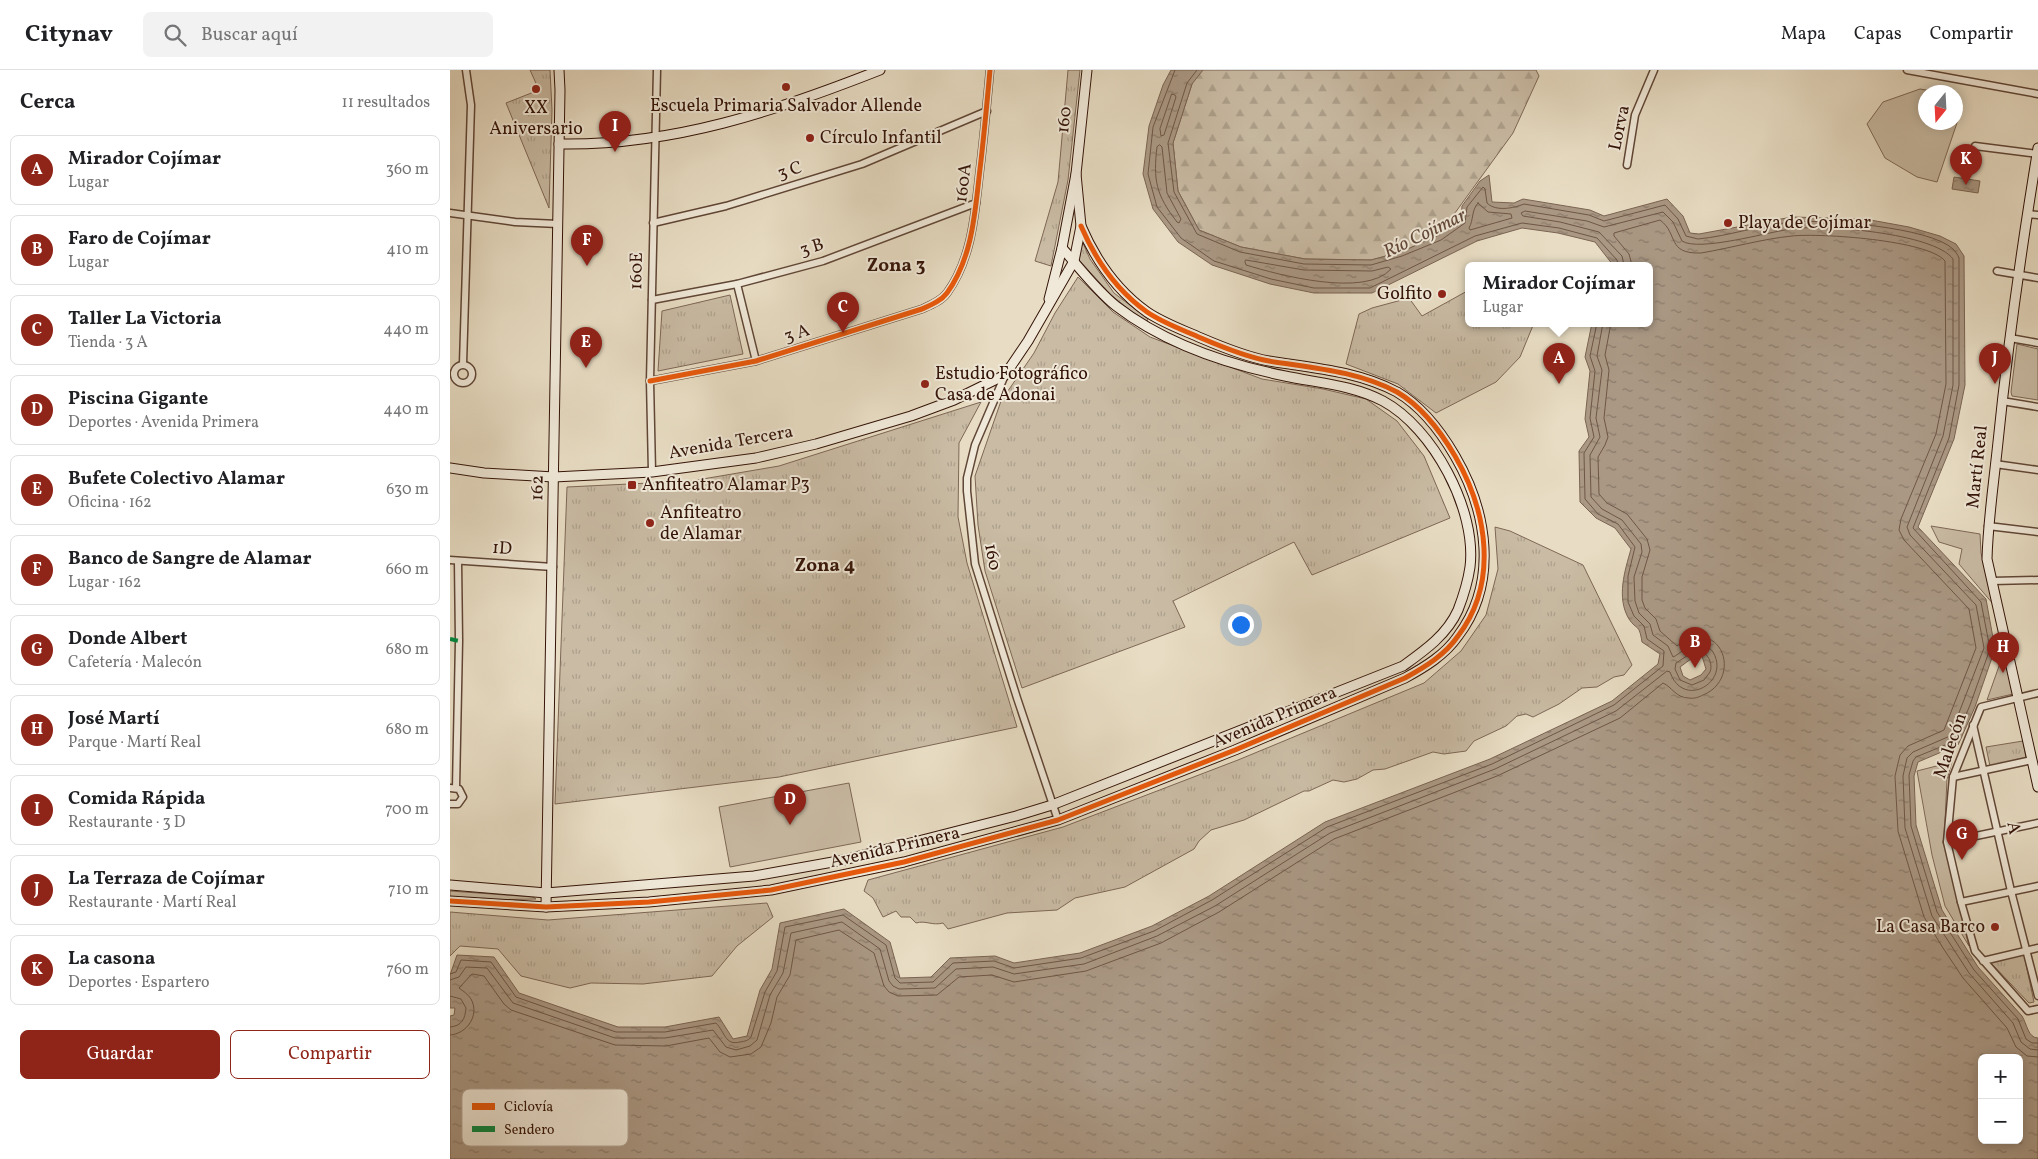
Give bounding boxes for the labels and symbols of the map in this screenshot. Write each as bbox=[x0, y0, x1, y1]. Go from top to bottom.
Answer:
marker: Escuela Primaria Salvador Allende bbox=[780, 81, 792, 93]
marker: XX Aniversario bbox=[530, 83, 542, 95]
north arrow bbox=[1918, 85, 1963, 130]
place label: Escuela Primaria Salvador Allende bbox=[650, 94, 922, 119]
place label: XX Aniversario bbox=[489, 96, 583, 142]
street label: Lorva bbox=[1603, 103, 1637, 153]
street label: 160 bbox=[1051, 105, 1079, 135]
pin: I bbox=[599, 111, 631, 152]
place label: Círculo Infantil bbox=[820, 126, 942, 151]
marker: Círculo Infantil bbox=[804, 132, 816, 144]
pin: K bbox=[1950, 144, 1982, 185]
street label: 3 C bbox=[775, 155, 805, 187]
street label: 160A bbox=[949, 162, 979, 204]
water label: Río Cojímar bbox=[1379, 202, 1472, 265]
place label: Playa de Cojímar bbox=[1738, 211, 1872, 236]
marker: Playa de Cojímar bbox=[1722, 217, 1734, 229]
pin: F bbox=[571, 225, 603, 266]
street label: 3 B bbox=[797, 233, 827, 263]
street label: 160E bbox=[624, 252, 650, 290]
district label: Zona 3 bbox=[867, 253, 925, 279]
place label: Golfito bbox=[1377, 282, 1432, 307]
marker: Golfito bbox=[1436, 288, 1448, 300]
pin: C bbox=[827, 292, 859, 333]
street label: 3 A bbox=[781, 318, 813, 350]
pin: E bbox=[570, 327, 602, 368]
pin: A bbox=[1543, 343, 1575, 384]
pin: J bbox=[1979, 343, 2011, 384]
place label: Estudio Fotográfico Casa de Adonai bbox=[935, 362, 1088, 408]
marker: Estudio Fotográfico Casa de Adonai bbox=[919, 378, 931, 390]
street label: Avenida Tercera bbox=[667, 420, 795, 466]
street label: Martí Real bbox=[1961, 424, 1995, 510]
place label: Anfiteatro Alamar P3 bbox=[642, 473, 810, 498]
street label: 162 bbox=[525, 475, 551, 501]
marker: Anfiteatro Alamar P3 bbox=[626, 479, 638, 491]
place label: Anfiteatro de Alamar bbox=[660, 501, 742, 547]
marker: Anfiteatro de Alamar bbox=[644, 517, 656, 529]
street label: 1D bbox=[491, 536, 513, 562]
street label: 160 bbox=[977, 541, 1007, 573]
district label: Zona 4 bbox=[795, 553, 855, 579]
your location bbox=[1228, 612, 1254, 638]
pin: B bbox=[1679, 627, 1711, 668]
pin: H bbox=[1987, 632, 2019, 673]
street label: Avenida Primera bbox=[1209, 681, 1341, 755]
street label: Malecón bbox=[1928, 710, 1974, 782]
pin: D bbox=[774, 784, 806, 825]
pin: G bbox=[1946, 819, 1978, 860]
street label: A bbox=[1999, 819, 2027, 837]
street label: Avenida Primera bbox=[828, 821, 963, 875]
place label: La Casa Barco bbox=[1876, 915, 1985, 940]
marker: La Casa Barco bbox=[1989, 921, 2001, 933]
legend bbox=[462, 1089, 628, 1146]
text: Ciclovía bbox=[504, 1098, 553, 1117]
text: Sendero bbox=[504, 1121, 555, 1140]

